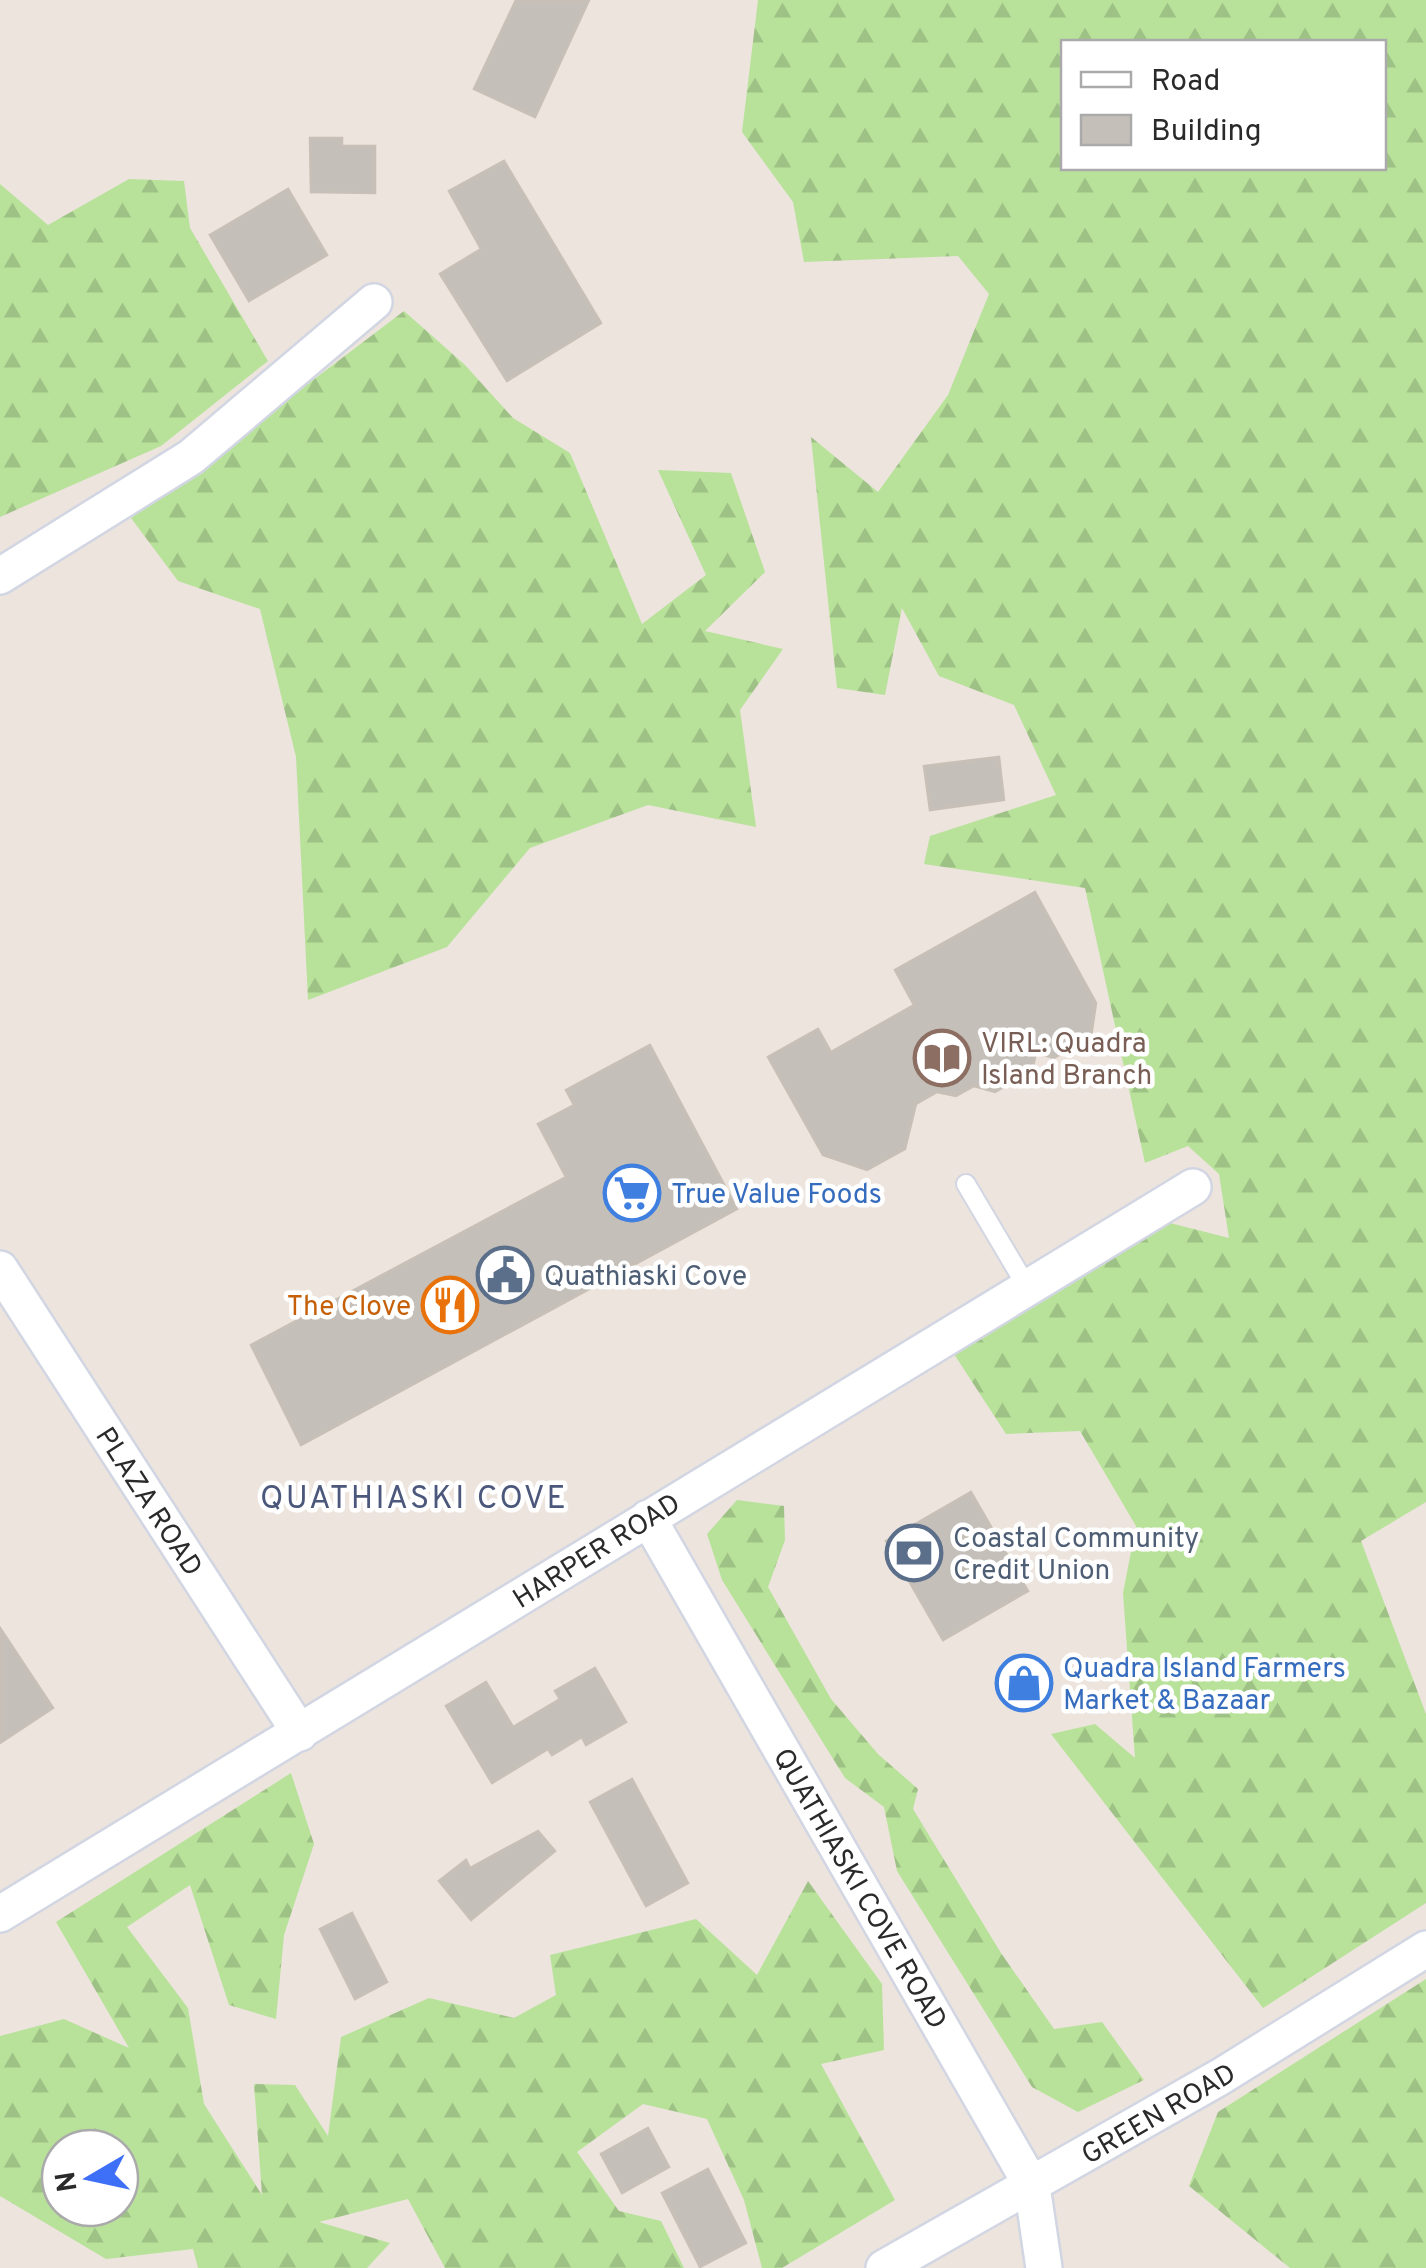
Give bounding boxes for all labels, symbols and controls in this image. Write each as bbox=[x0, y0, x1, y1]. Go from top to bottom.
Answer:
legend bbox=[1061, 40, 1386, 170]
text: Road bbox=[1151, 64, 1220, 101]
text: Building bbox=[1151, 114, 1262, 151]
place label: VIRL: Quadra Island Branch bbox=[981, 1027, 1152, 1095]
library icon: VIRL: Quadra Island Branch bbox=[912, 1028, 972, 1088]
supermarket icon: True Value Foods bbox=[602, 1163, 662, 1223]
place label: True Value Foods bbox=[671, 1178, 882, 1214]
public building icon: Quathiaski Cove bbox=[475, 1245, 535, 1305]
place label: Quathiaski Cove bbox=[544, 1260, 747, 1296]
restaurant icon: The Clove bbox=[420, 1275, 480, 1335]
place label: The Clove bbox=[287, 1290, 411, 1326]
street label: PLAZA ROAD bbox=[86, 1421, 209, 1584]
district label: QUATHIASKI COVE bbox=[260, 1480, 568, 1520]
street label: HARPER ROAD bbox=[507, 1487, 688, 1618]
place label: Coastal Community Credit Union bbox=[953, 1522, 1199, 1590]
bank icon: Coastal Community Credit Union bbox=[884, 1523, 944, 1583]
place label: Quadra Island Farmers Market & Bazaar bbox=[1063, 1652, 1346, 1720]
shop icon: Quadra Island Farmers Market & Bazaar bbox=[994, 1653, 1054, 1713]
street label: QUATHIASKI COVE ROAD bbox=[763, 1742, 954, 2037]
street label: GREEN ROAD bbox=[1076, 2057, 1243, 2174]
north arrow bbox=[40, 2128, 140, 2228]
text: N bbox=[49, 2169, 88, 2194]

